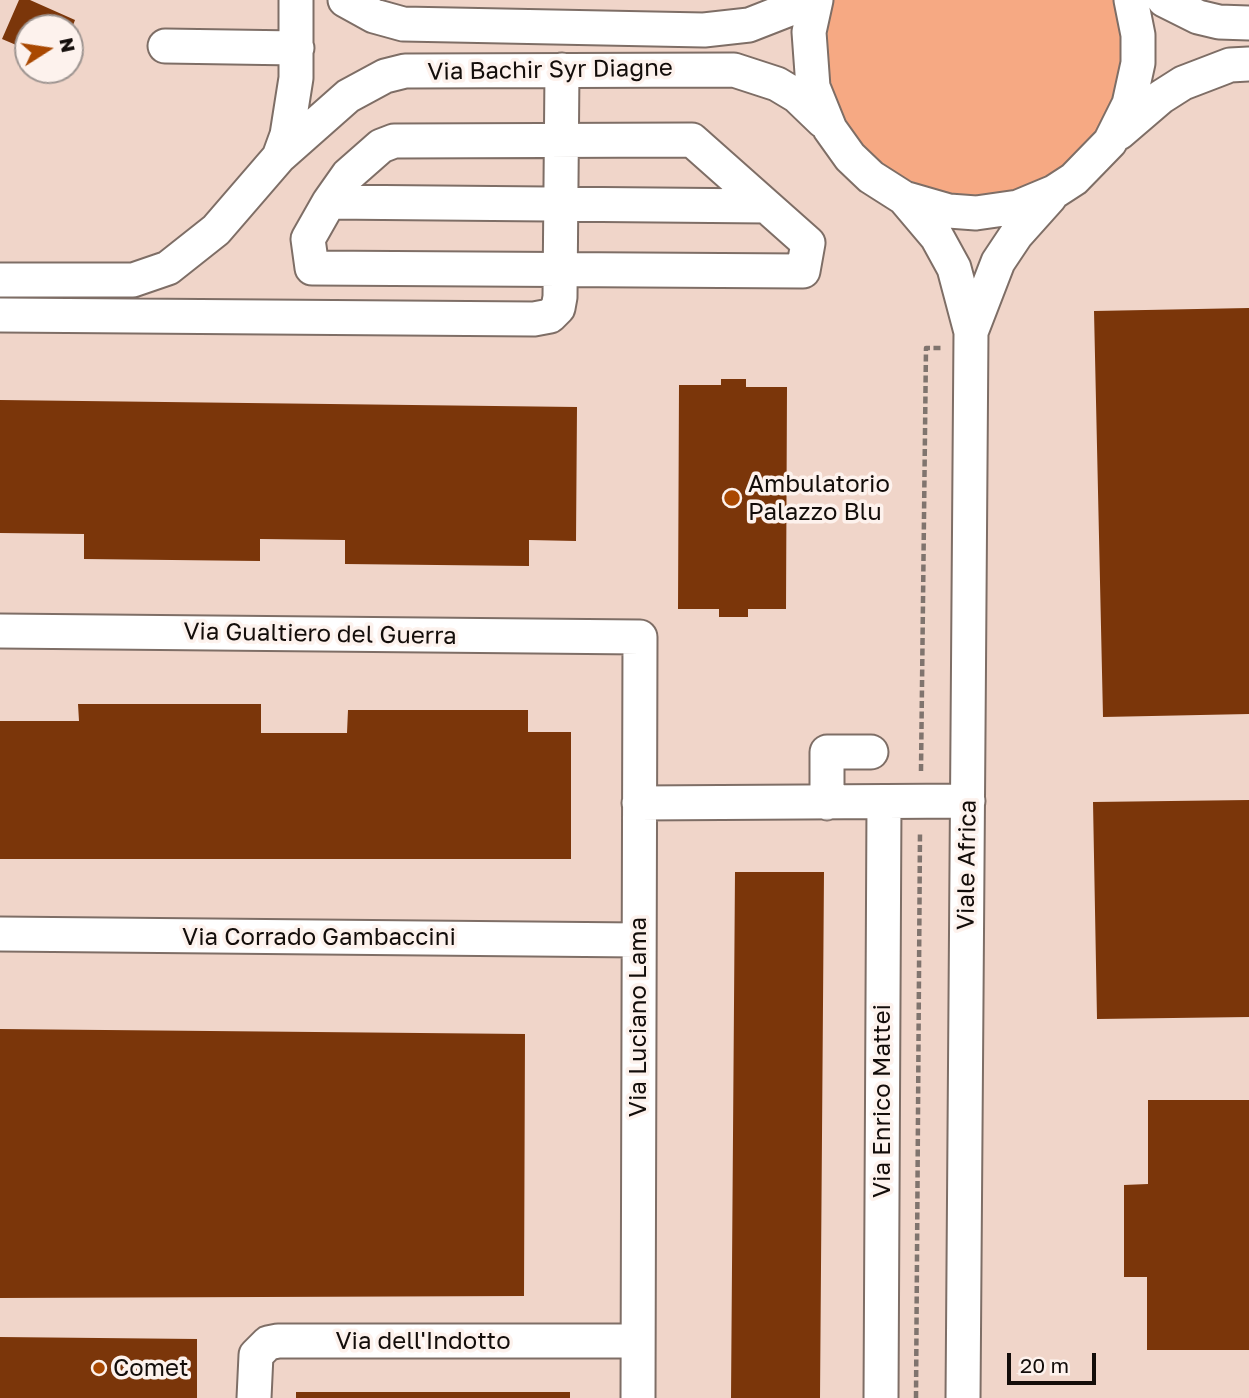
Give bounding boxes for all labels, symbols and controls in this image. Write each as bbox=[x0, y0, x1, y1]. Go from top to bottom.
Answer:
north arrow bbox=[14, 14, 84, 84]
text: N bbox=[55, 35, 81, 54]
street label: Via Bachir Syr Diagne bbox=[427, 53, 673, 87]
place label: Ambulatorio Palazzo Blu bbox=[748, 470, 890, 526]
marker: Ambulatorio Palazzo Blu bbox=[722, 488, 742, 508]
street label: Via Gualtiero del Guerra bbox=[183, 617, 457, 651]
street label: Viale Africa bbox=[951, 800, 983, 930]
street label: Via Luciano Lama bbox=[624, 917, 652, 1117]
street label: Via Corrado Gambaccini bbox=[182, 923, 456, 951]
street label: Via Enrico Mattei bbox=[868, 1004, 896, 1198]
street label: Via dell'Indotto bbox=[335, 1327, 511, 1355]
scale bar bbox=[1011, 1338, 1100, 1382]
text: 20 m bbox=[1020, 1352, 1069, 1378]
place label: Comet bbox=[113, 1354, 188, 1382]
marker: Comet bbox=[91, 1360, 107, 1376]

